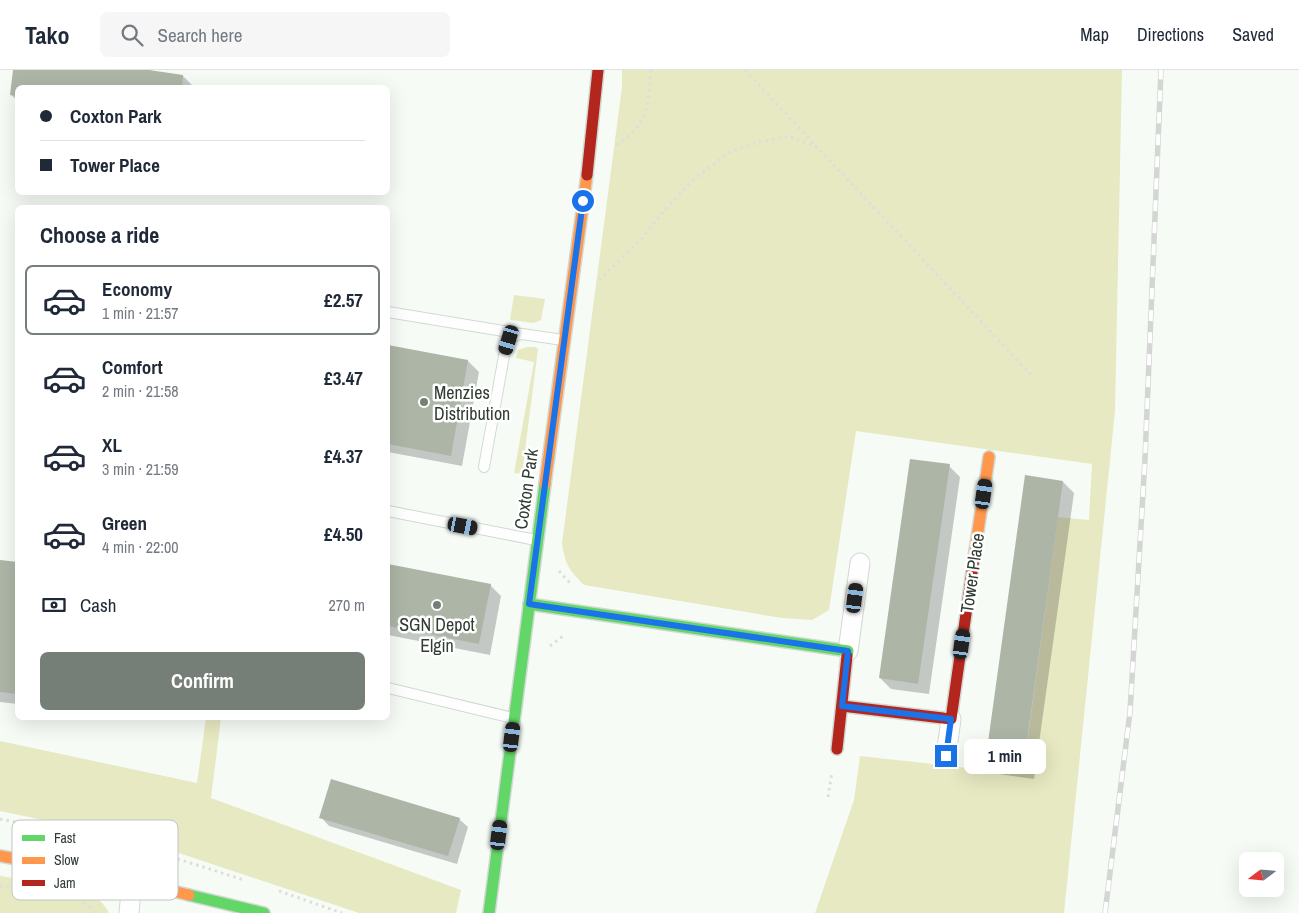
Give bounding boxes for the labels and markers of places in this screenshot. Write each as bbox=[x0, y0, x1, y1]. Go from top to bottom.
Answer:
place label: Menzies Distribution bbox=[434, 380, 510, 426]
marker: Menzies Distribution bbox=[418, 396, 430, 408]
marker: SGN Depot Elgin bbox=[431, 599, 443, 611]
place label: SGN Depot Elgin bbox=[399, 612, 475, 658]

